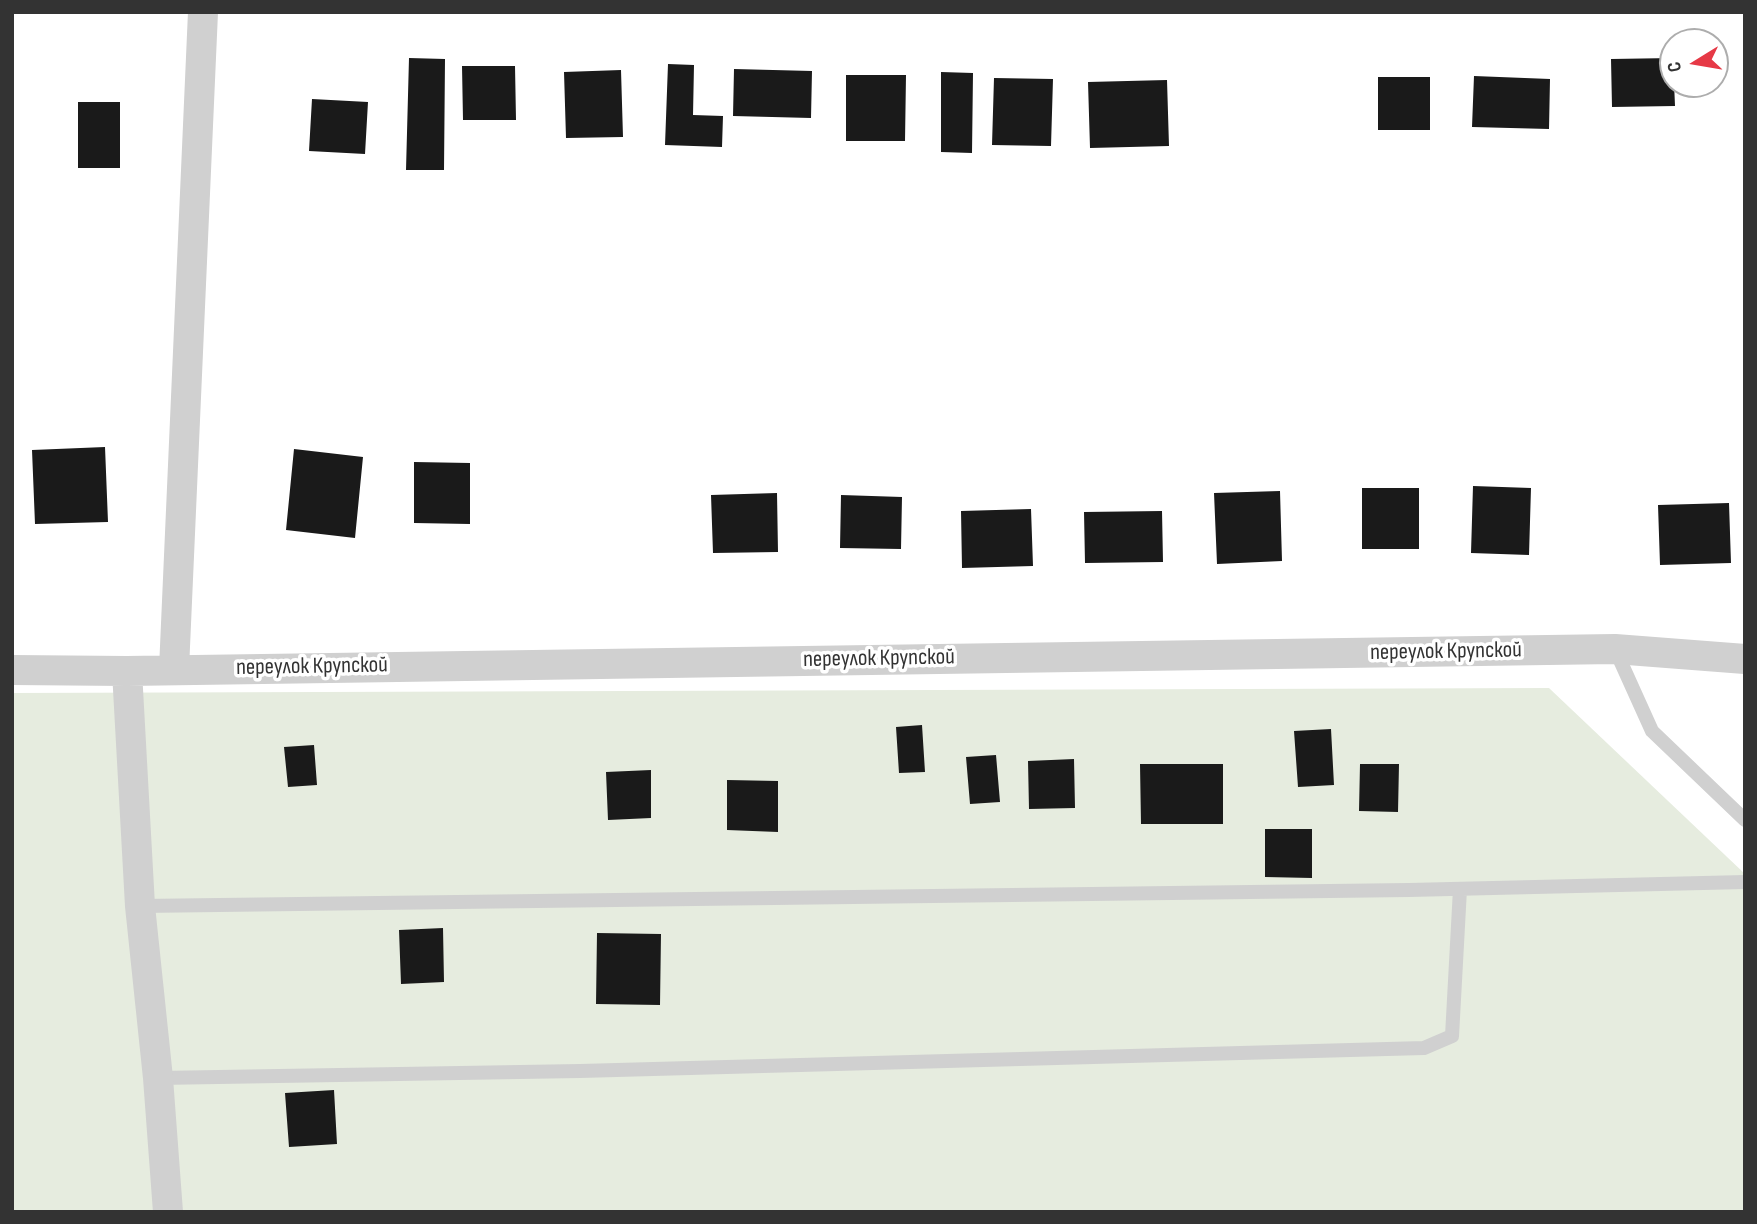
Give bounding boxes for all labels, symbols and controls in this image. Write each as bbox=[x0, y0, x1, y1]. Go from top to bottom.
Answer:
north arrow bbox=[1659, 28, 1729, 98]
text: С bbox=[1663, 60, 1687, 74]
street label: переулок Крупской bbox=[1370, 637, 1522, 667]
street label: переулок Крупской bbox=[803, 644, 955, 674]
street label: переулок Крупской bbox=[236, 652, 388, 682]

